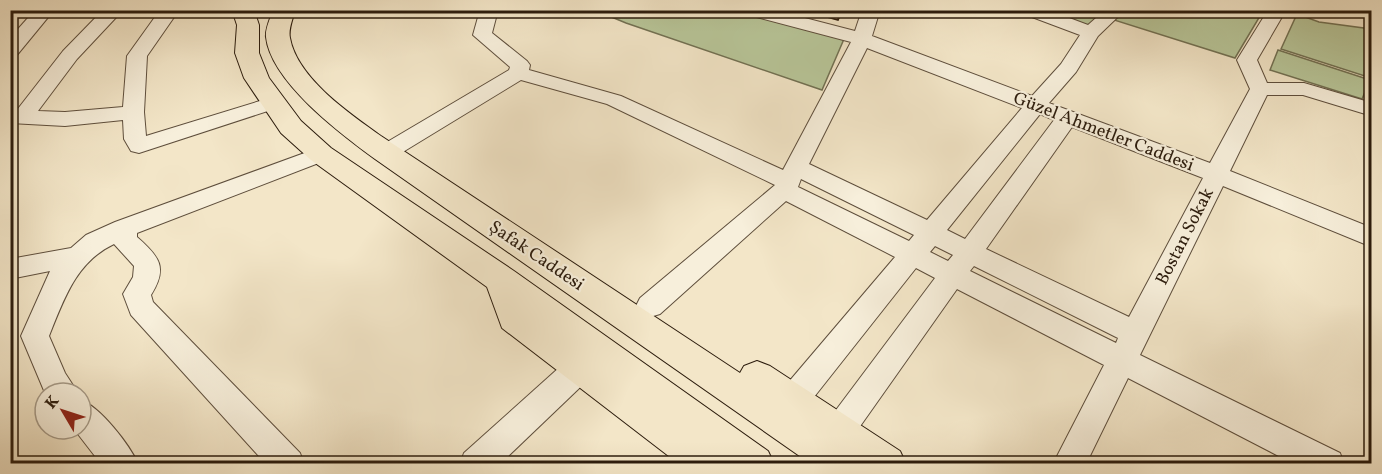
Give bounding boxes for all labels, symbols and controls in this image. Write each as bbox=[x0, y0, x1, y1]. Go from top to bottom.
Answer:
street label: Güzel Ahmetler Caddesi bbox=[1009, 86, 1197, 178]
street label: Bostan Sokak bbox=[1150, 184, 1221, 290]
street label: Şafak Caddesi bbox=[484, 215, 589, 297]
north arrow bbox=[33, 381, 93, 441]
text: K bbox=[41, 391, 65, 414]

